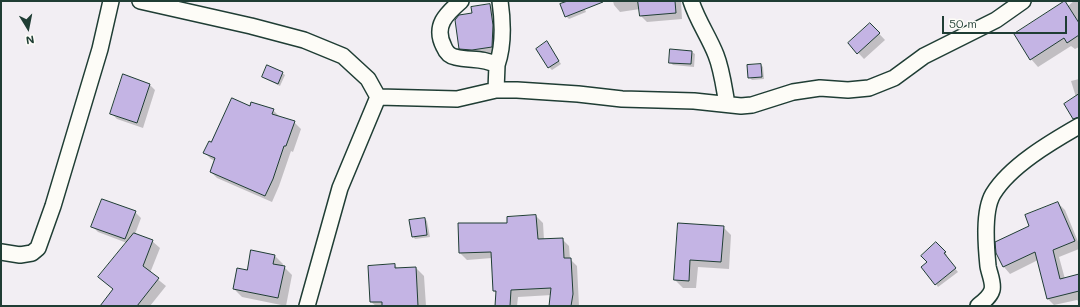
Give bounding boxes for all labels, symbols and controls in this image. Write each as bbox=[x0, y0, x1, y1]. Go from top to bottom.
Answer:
north arrow bbox=[8, 8, 48, 48]
scale bar bbox=[944, 8, 1069, 34]
text: 50 m bbox=[949, 15, 977, 31]
text: N bbox=[25, 32, 36, 48]

